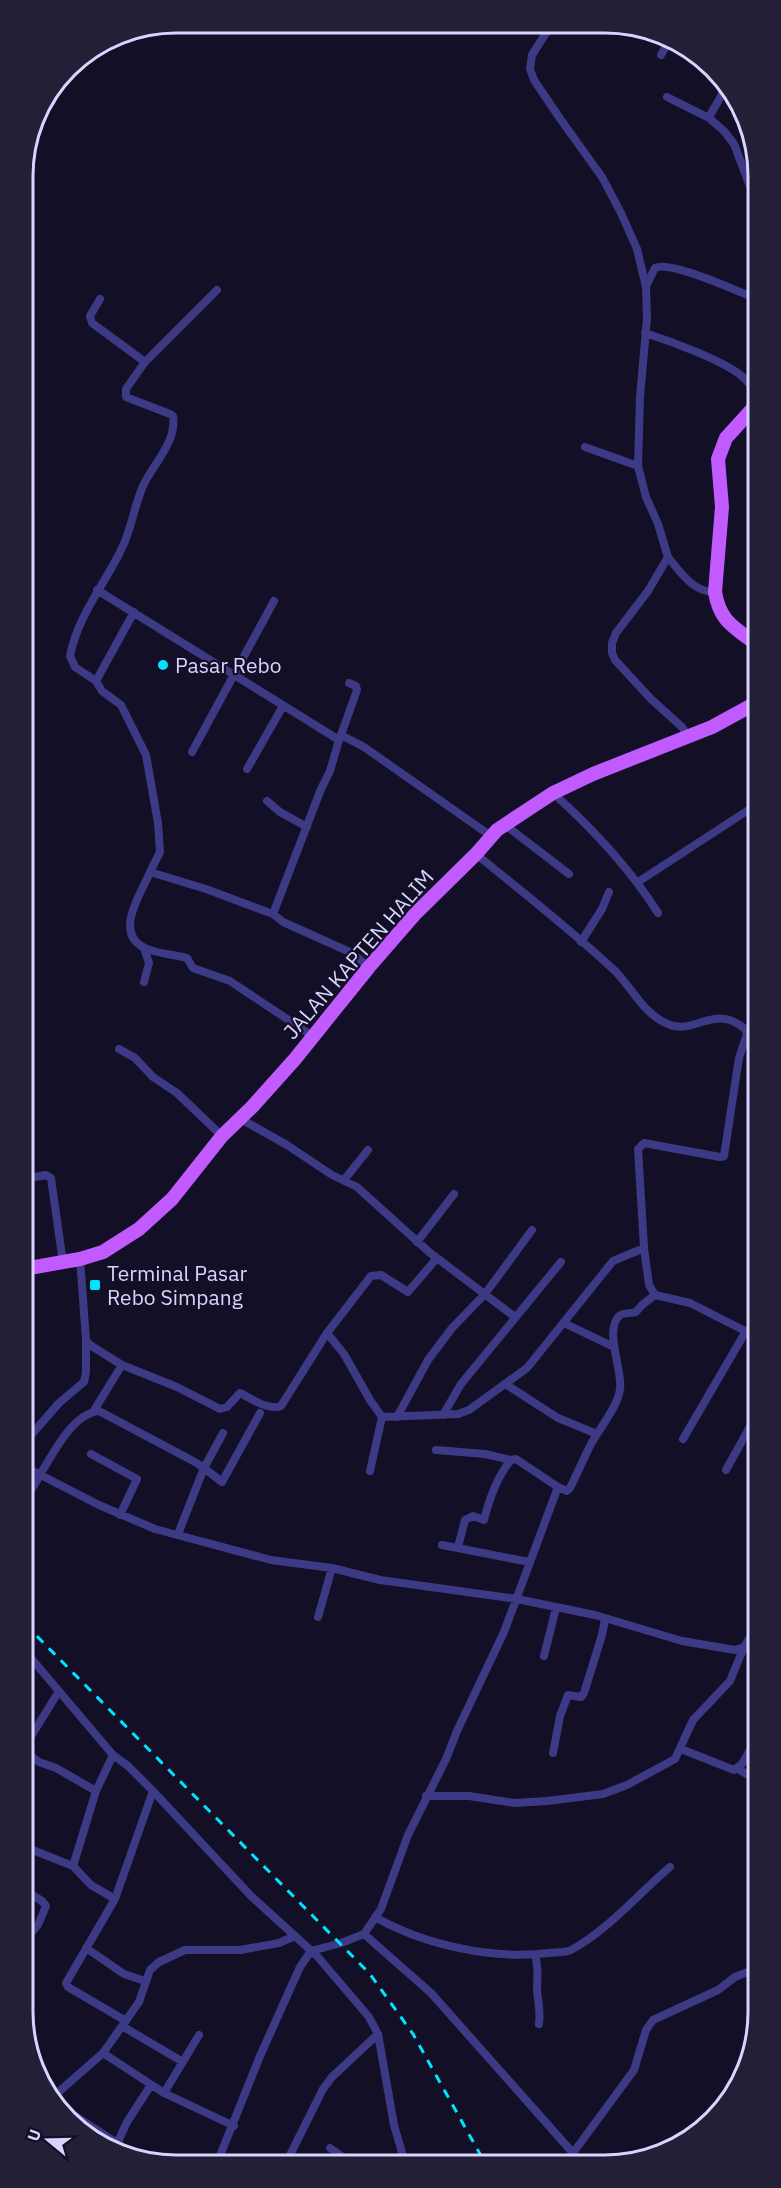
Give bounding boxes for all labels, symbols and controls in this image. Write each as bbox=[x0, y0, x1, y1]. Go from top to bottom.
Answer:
place label: Pasar Rebo bbox=[175, 651, 281, 679]
marker: Pasar Rebo bbox=[156, 658, 170, 672]
street label: JALAN KAPTEN HALIM bbox=[277, 863, 439, 1045]
place label: Terminal Pasar Rebo Simpang bbox=[107, 1259, 247, 1311]
marker: Terminal Pasar Rebo Simpang bbox=[88, 1278, 102, 1292]
north arrow bbox=[18, 2110, 78, 2170]
text: U bbox=[23, 2127, 45, 2144]

